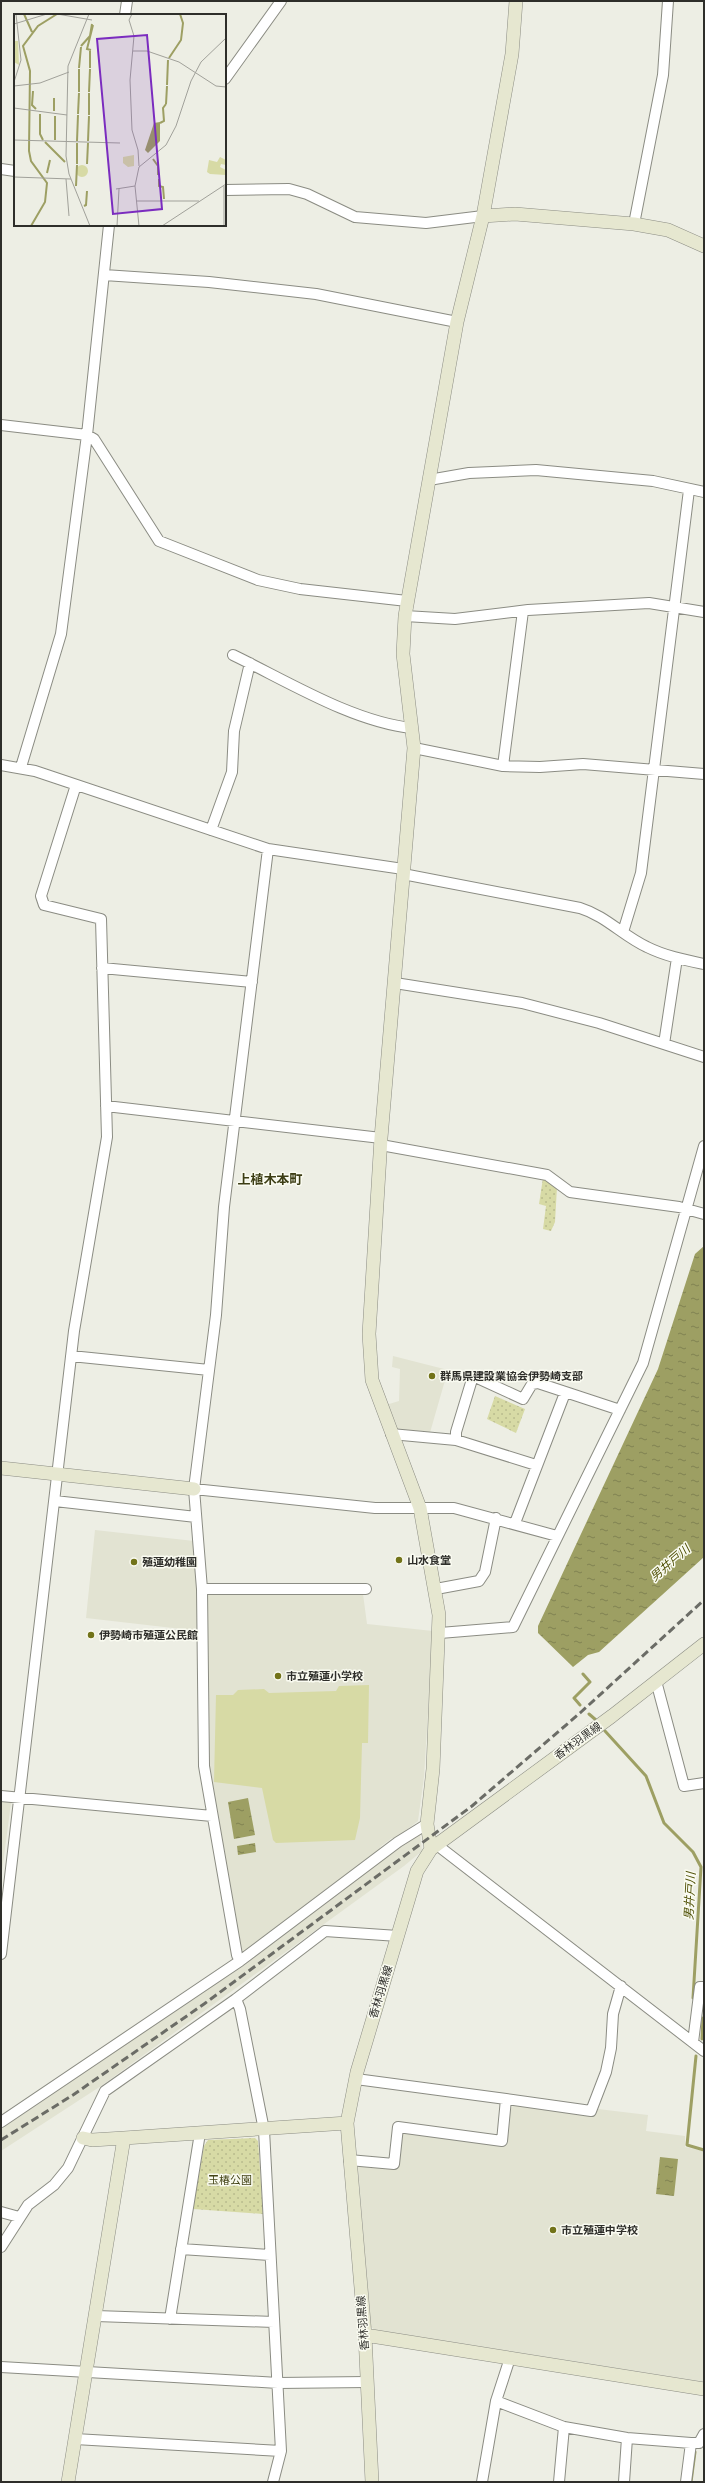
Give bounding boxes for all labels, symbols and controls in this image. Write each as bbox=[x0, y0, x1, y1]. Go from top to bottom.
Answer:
inset map bbox=[14, 14, 226, 226]
district label: 上植木本町 bbox=[237, 1172, 303, 1187]
place label: 群馬県建設業協会伊勢崎支部 bbox=[440, 1370, 583, 1383]
marker: 群馬県建設業協会伊勢崎支部 bbox=[427, 1371, 437, 1381]
water label: 男井戸川 bbox=[647, 1541, 694, 1584]
place label: 山水食堂 bbox=[407, 1554, 451, 1567]
marker: 山水食堂 bbox=[394, 1555, 404, 1565]
place label: 殖蓮幼稚園 bbox=[142, 1556, 197, 1569]
marker: 殖蓮幼稚園 bbox=[129, 1557, 139, 1567]
place label: 伊勢崎市殖蓮公民館 bbox=[99, 1629, 198, 1642]
marker: 伊勢崎市殖蓮公民館 bbox=[86, 1630, 96, 1640]
place label: 市立殖蓮小学校 bbox=[286, 1670, 363, 1683]
marker: 市立殖蓮小学校 bbox=[273, 1671, 283, 1681]
street label: 香林羽黒線 bbox=[552, 1720, 604, 1762]
water label: 男井戸川 bbox=[682, 1870, 698, 1920]
street label: 香林羽黒線 bbox=[367, 1964, 395, 2020]
park label: 玉椿公園 bbox=[208, 2174, 252, 2187]
place label: 市立殖蓮中学校 bbox=[561, 2224, 638, 2237]
marker: 市立殖蓮中学校 bbox=[548, 2225, 558, 2235]
street label: 香林羽黒線 bbox=[355, 2295, 371, 2351]

